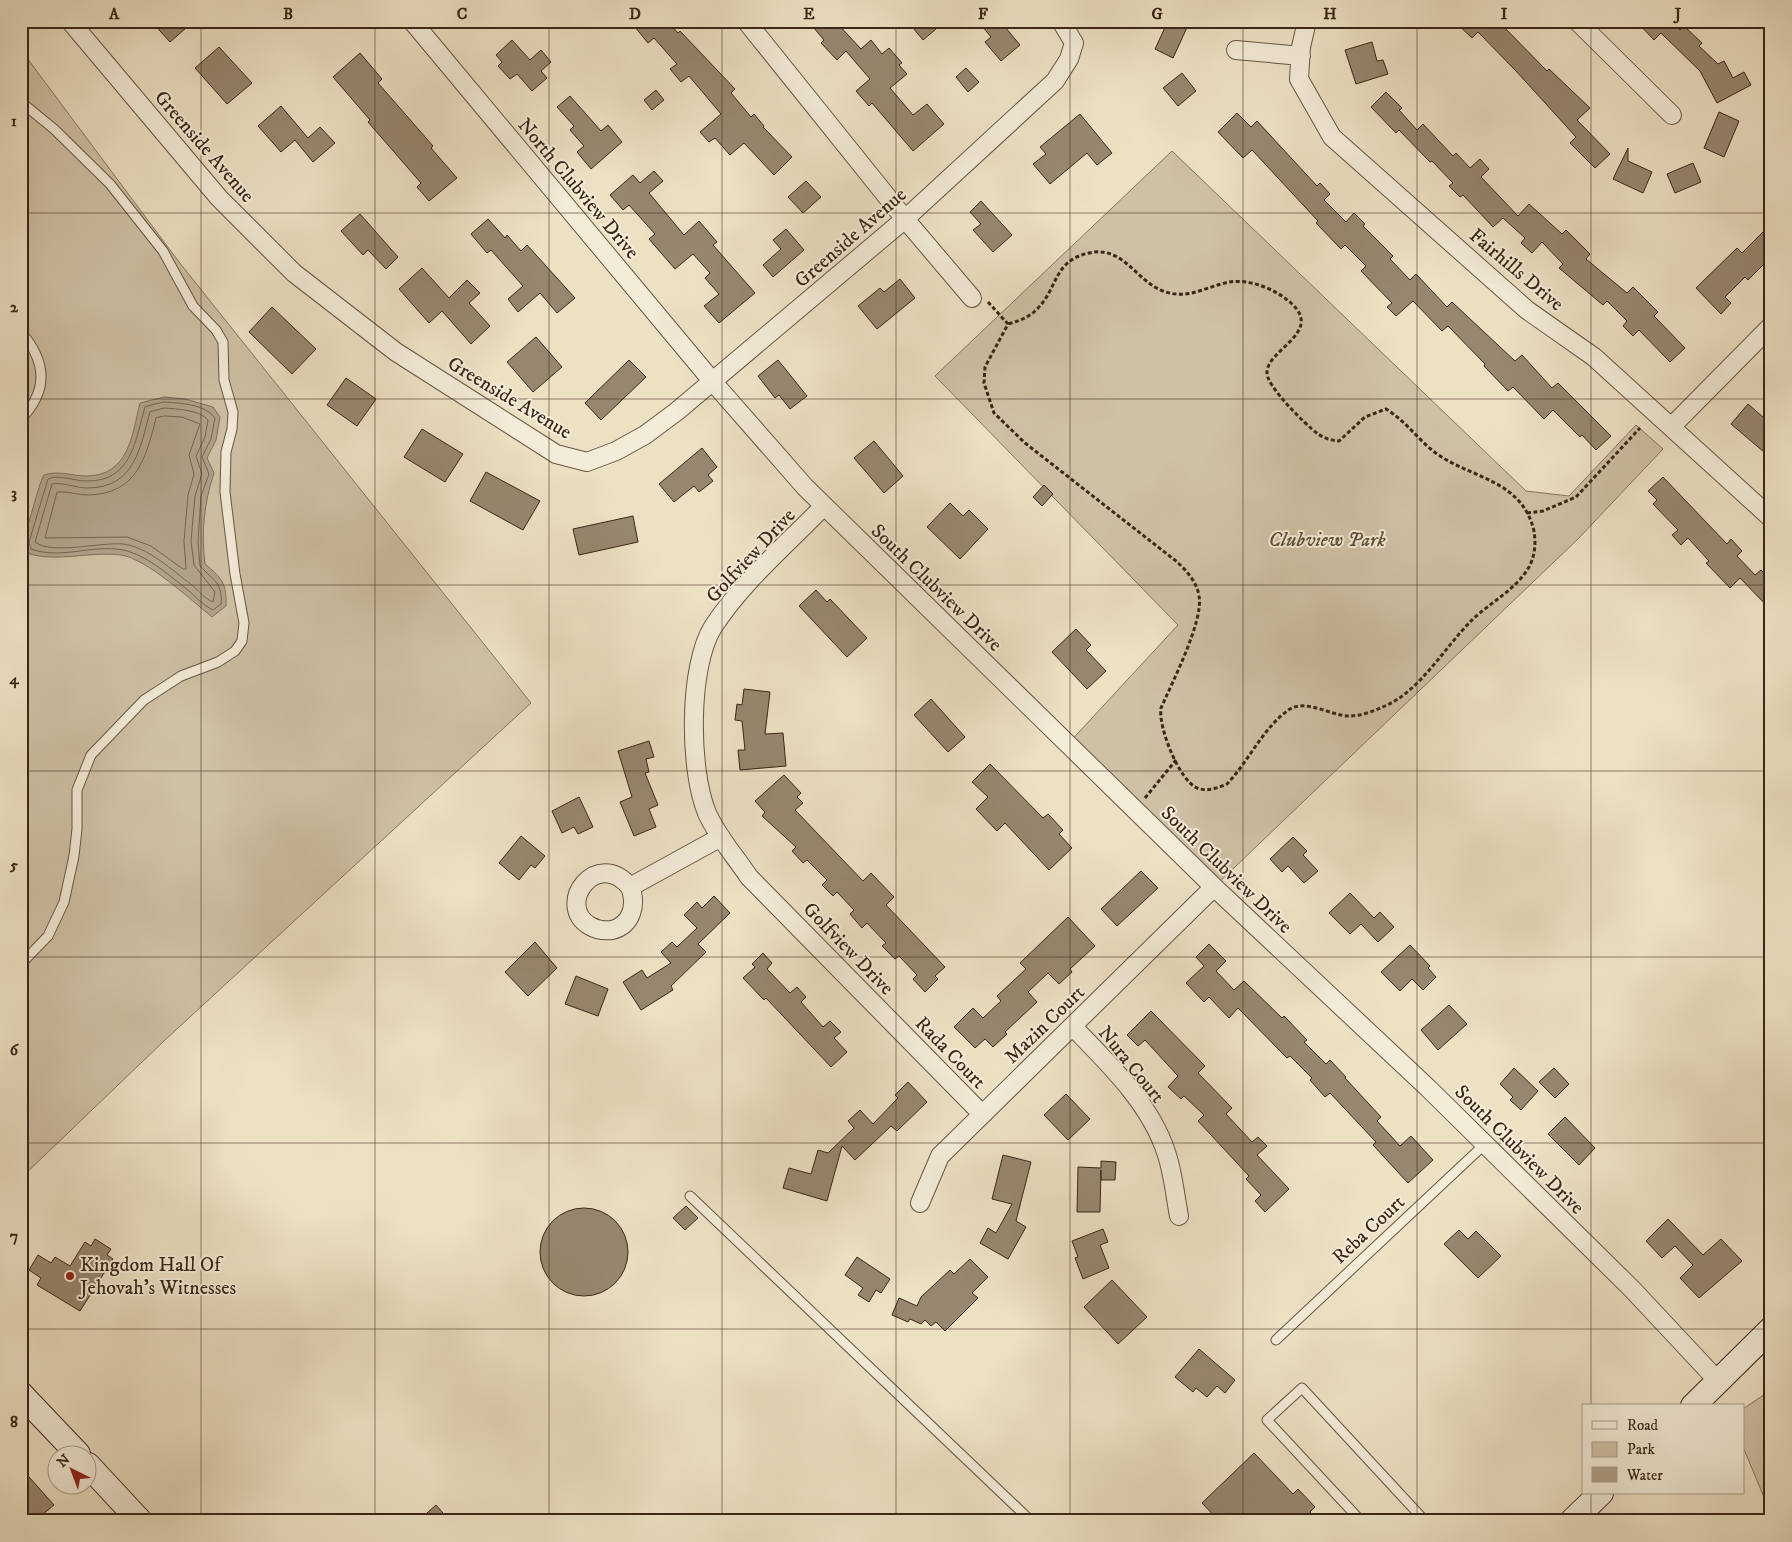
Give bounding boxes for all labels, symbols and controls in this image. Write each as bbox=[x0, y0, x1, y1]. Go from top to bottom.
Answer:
text: A bbox=[108, 4, 120, 24]
text: B bbox=[283, 4, 293, 24]
text: C bbox=[457, 4, 467, 24]
text: D bbox=[629, 4, 641, 24]
text: E bbox=[803, 4, 815, 24]
text: F bbox=[978, 4, 988, 24]
text: G bbox=[1151, 4, 1163, 24]
text: H bbox=[1323, 4, 1337, 24]
text: I bbox=[1501, 4, 1508, 24]
text: J bbox=[1673, 4, 1682, 24]
street label: Greenside Avenue bbox=[148, 86, 259, 208]
text: 1 bbox=[11, 111, 17, 131]
street label: North Clubview Drive bbox=[512, 113, 644, 265]
street label: Greenside Avenue bbox=[790, 183, 912, 294]
street label: Fairhills Drive bbox=[1464, 223, 1568, 317]
text: 2 bbox=[10, 297, 19, 317]
street label: Greenside Avenue bbox=[443, 351, 576, 445]
text: 3 bbox=[11, 483, 17, 503]
street label: Golfview Drive bbox=[701, 504, 801, 608]
street label: South Clubview Drive bbox=[865, 519, 1007, 657]
park label: Clubview Park bbox=[1268, 528, 1386, 553]
text: 4 bbox=[8, 669, 19, 689]
street label: South Clubview Drive bbox=[1155, 801, 1297, 939]
text: 5 bbox=[9, 855, 18, 875]
street label: Golfview Drive bbox=[797, 897, 899, 1001]
street label: Mazin Court bbox=[1000, 981, 1090, 1069]
street label: Rada Court bbox=[909, 1012, 991, 1094]
street label: Nura Court bbox=[1092, 1021, 1170, 1109]
text: 6 bbox=[10, 1040, 20, 1060]
street label: South Clubview Drive bbox=[1449, 1080, 1589, 1220]
street label: Reba Court bbox=[1328, 1190, 1411, 1270]
text: 7 bbox=[10, 1226, 18, 1246]
place label: Kingdom Hall Of Jehovah's Witnesses bbox=[78, 1253, 237, 1301]
marker: Kingdom Hall Of Jehovah's Witnesses bbox=[64, 1270, 76, 1282]
legend bbox=[1582, 1404, 1744, 1494]
text: 8 bbox=[10, 1412, 18, 1432]
text: Road bbox=[1627, 1416, 1659, 1435]
text: Park bbox=[1627, 1440, 1656, 1459]
north arrow bbox=[48, 1444, 98, 1494]
text: N bbox=[54, 1450, 75, 1472]
text: Water bbox=[1626, 1466, 1663, 1485]

